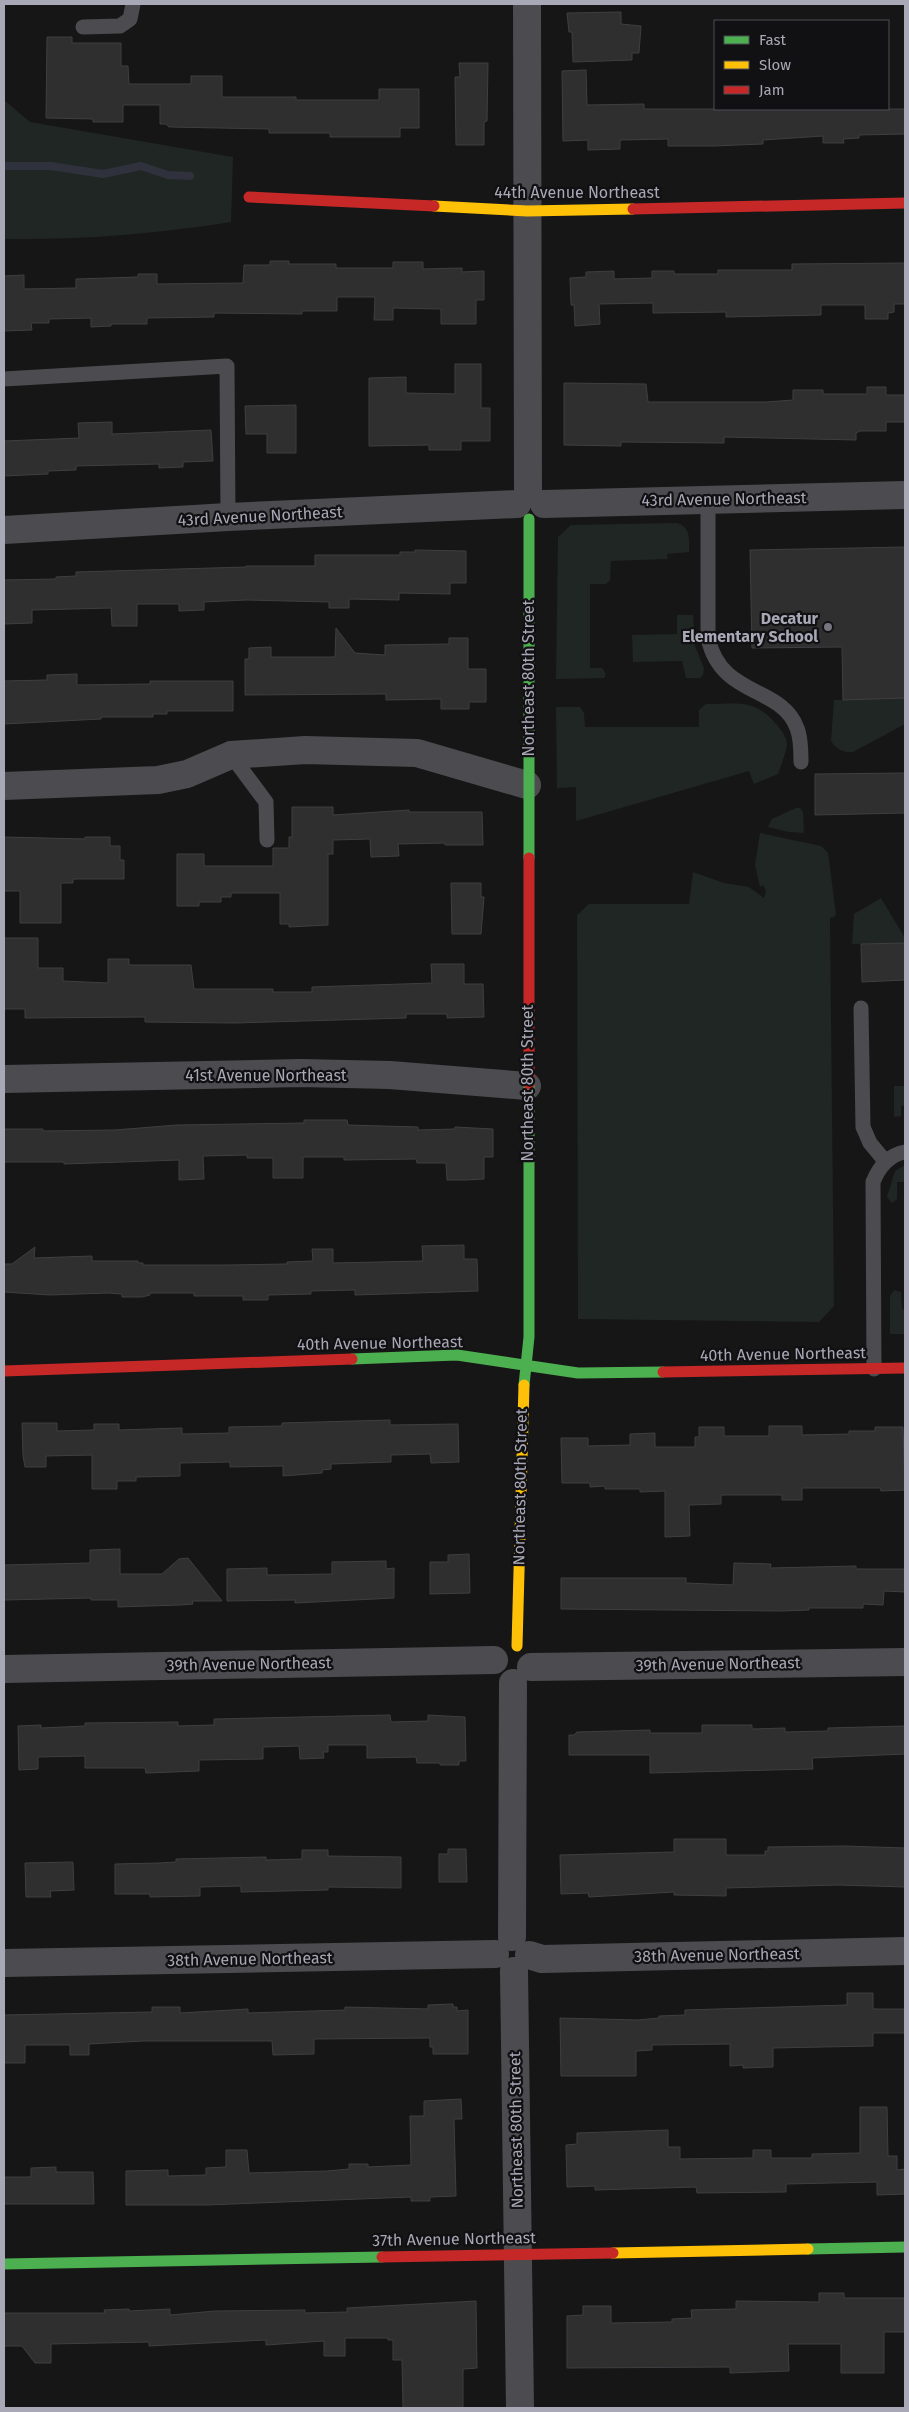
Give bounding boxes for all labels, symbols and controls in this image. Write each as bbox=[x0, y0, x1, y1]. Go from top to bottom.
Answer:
legend bbox=[714, 20, 889, 110]
text: Fast bbox=[759, 31, 786, 49]
text: Slow bbox=[759, 56, 791, 74]
text: Jam bbox=[759, 81, 785, 99]
street label: 44th Avenue Northeast bbox=[494, 183, 660, 202]
street label: 43rd Avenue Northeast bbox=[641, 488, 807, 510]
street label: 43rd Avenue Northeast bbox=[177, 502, 343, 530]
street label: Northeast 80th Street bbox=[519, 599, 538, 756]
place label: Decatur Elementary School bbox=[682, 609, 819, 646]
marker: Decatur Elementary School bbox=[822, 621, 834, 633]
street label: Northeast 80th Street bbox=[518, 1004, 537, 1161]
street label: 41st Avenue Northeast bbox=[185, 1066, 347, 1085]
street label: 40th Avenue Northeast bbox=[297, 1332, 463, 1354]
street label: 40th Avenue Northeast bbox=[700, 1343, 866, 1365]
street label: Northeast 80th Street bbox=[509, 1408, 531, 1566]
street label: 39th Avenue Northeast bbox=[166, 1653, 332, 1675]
street label: 39th Avenue Northeast bbox=[635, 1653, 801, 1675]
street label: 38th Avenue Northeast bbox=[634, 1944, 800, 1966]
street label: 38th Avenue Northeast bbox=[167, 1948, 333, 1970]
street label: Northeast 80th Street bbox=[505, 2051, 527, 2209]
street label: 37th Avenue Northeast bbox=[372, 2228, 536, 2250]

